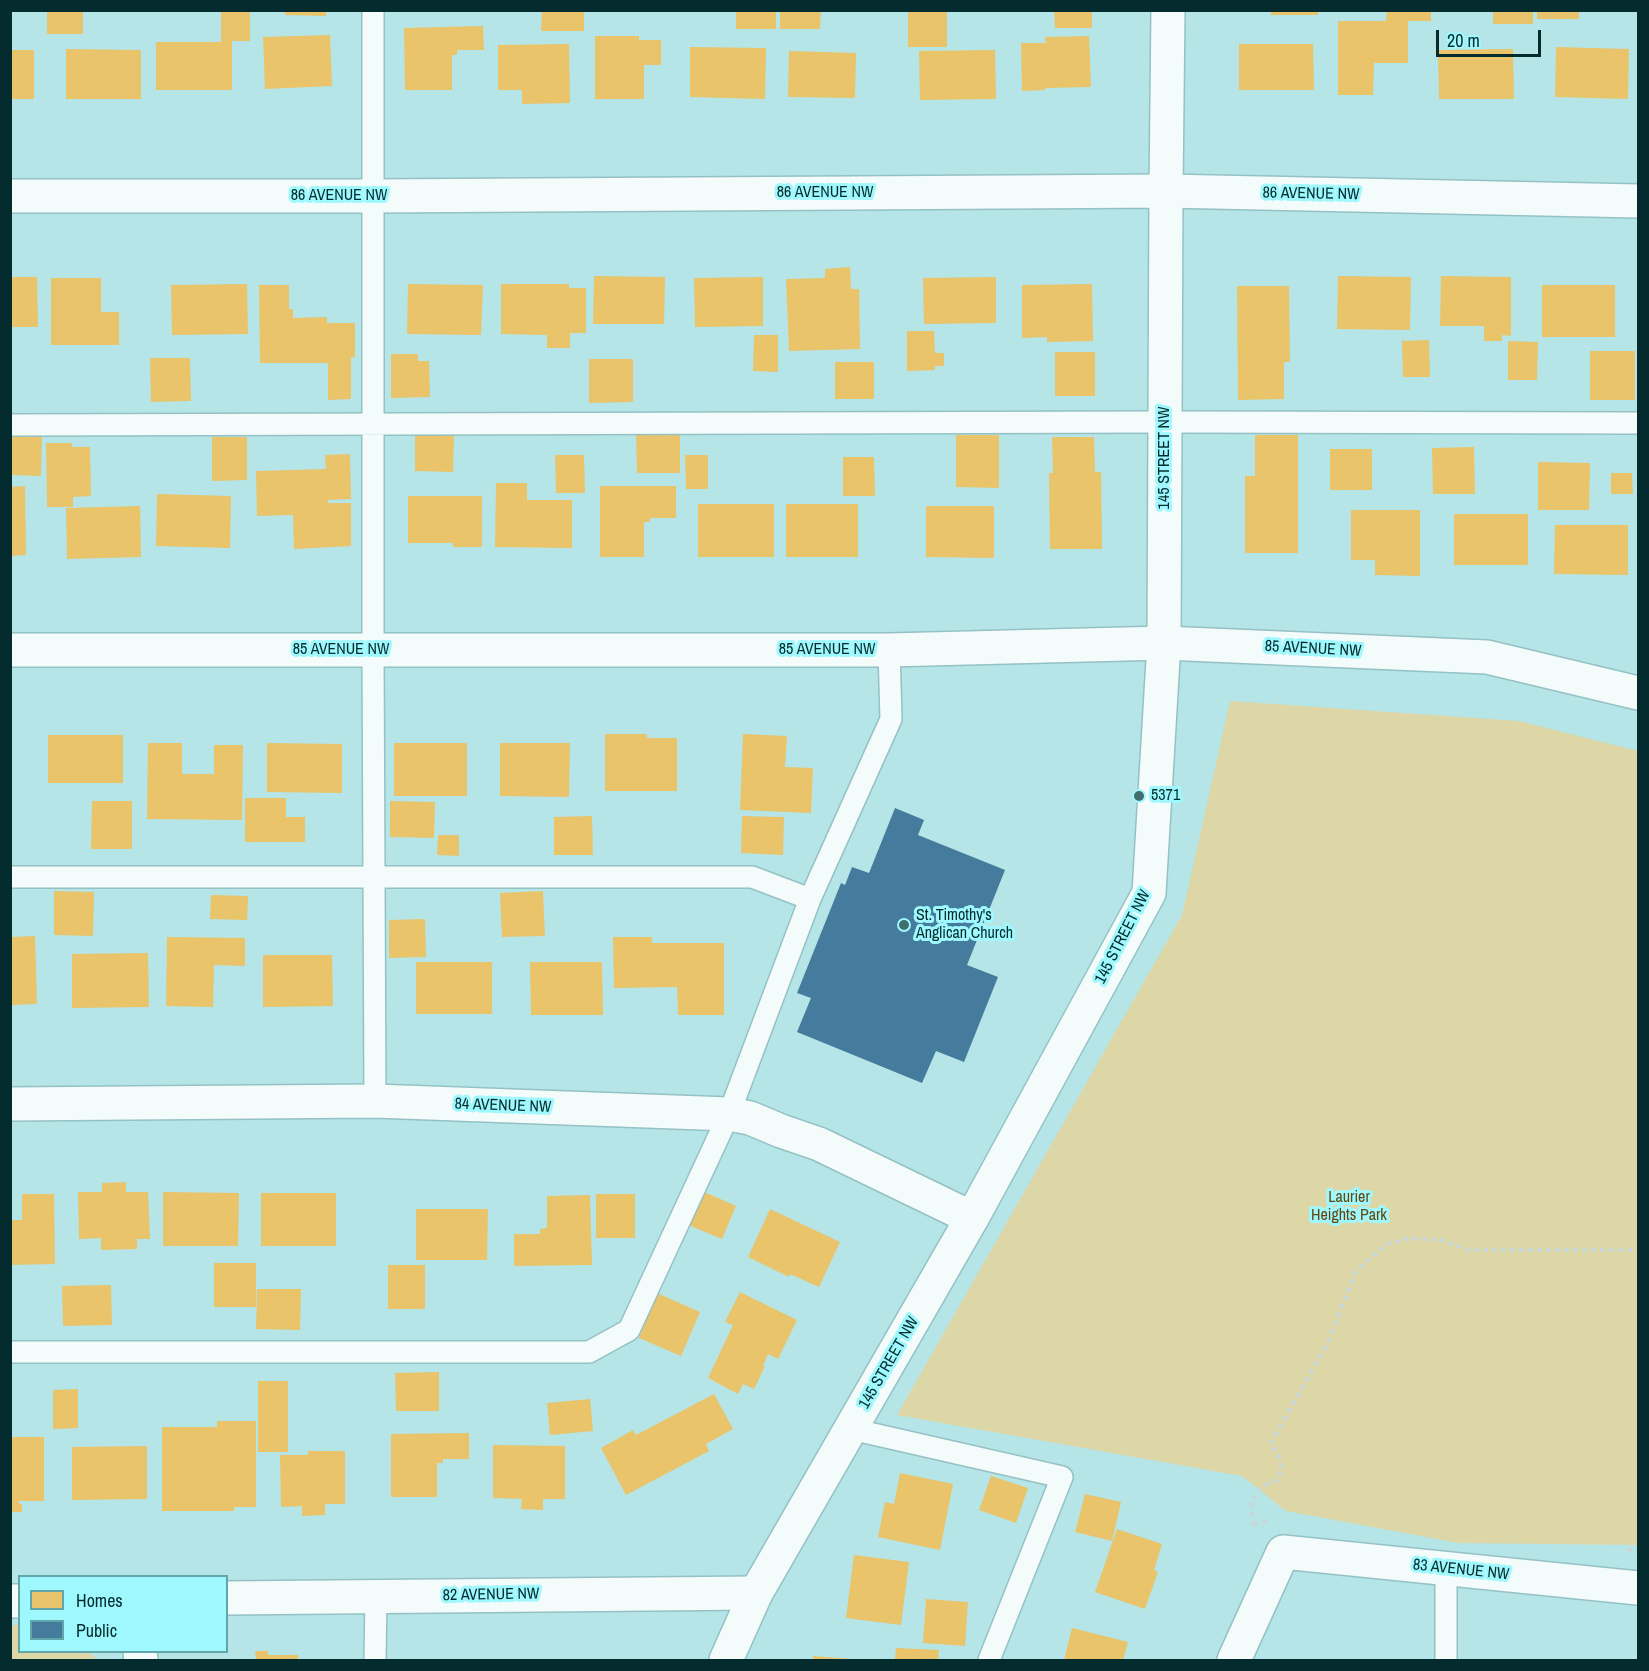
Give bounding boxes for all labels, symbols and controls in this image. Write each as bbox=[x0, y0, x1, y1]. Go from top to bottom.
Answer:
scale bar bbox=[1439, 18, 1544, 56]
text: 20 m bbox=[1447, 28, 1480, 53]
street label: 86 AVENUE NW bbox=[777, 183, 873, 203]
street label: 86 AVENUE NW bbox=[1262, 184, 1360, 204]
street label: 86 AVENUE NW bbox=[291, 186, 387, 206]
street label: 145 STREET NW bbox=[1155, 407, 1175, 509]
street label: 85 AVENUE NW bbox=[1264, 637, 1362, 661]
street label: 85 AVENUE NW bbox=[293, 640, 389, 660]
street label: 85 AVENUE NW bbox=[779, 640, 875, 660]
place label: 5371 bbox=[1151, 786, 1180, 806]
marker: 5371 bbox=[1132, 789, 1146, 803]
street label: 145 STREET NW bbox=[1091, 887, 1155, 987]
place label: St. Timothy's Anglican Church bbox=[916, 906, 1013, 944]
marker: St. Timothy's Anglican Church bbox=[897, 918, 911, 932]
street label: 84 AVENUE NW bbox=[454, 1095, 552, 1117]
park label: Laurier Heights Park bbox=[1311, 1188, 1387, 1226]
street label: 145 STREET NW bbox=[855, 1314, 923, 1412]
street label: 83 AVENUE NW bbox=[1412, 1555, 1510, 1585]
legend bbox=[18, 1575, 228, 1653]
street label: 82 AVENUE NW bbox=[442, 1585, 540, 1605]
text: Homes bbox=[76, 1588, 123, 1613]
text: Public bbox=[76, 1618, 117, 1643]

